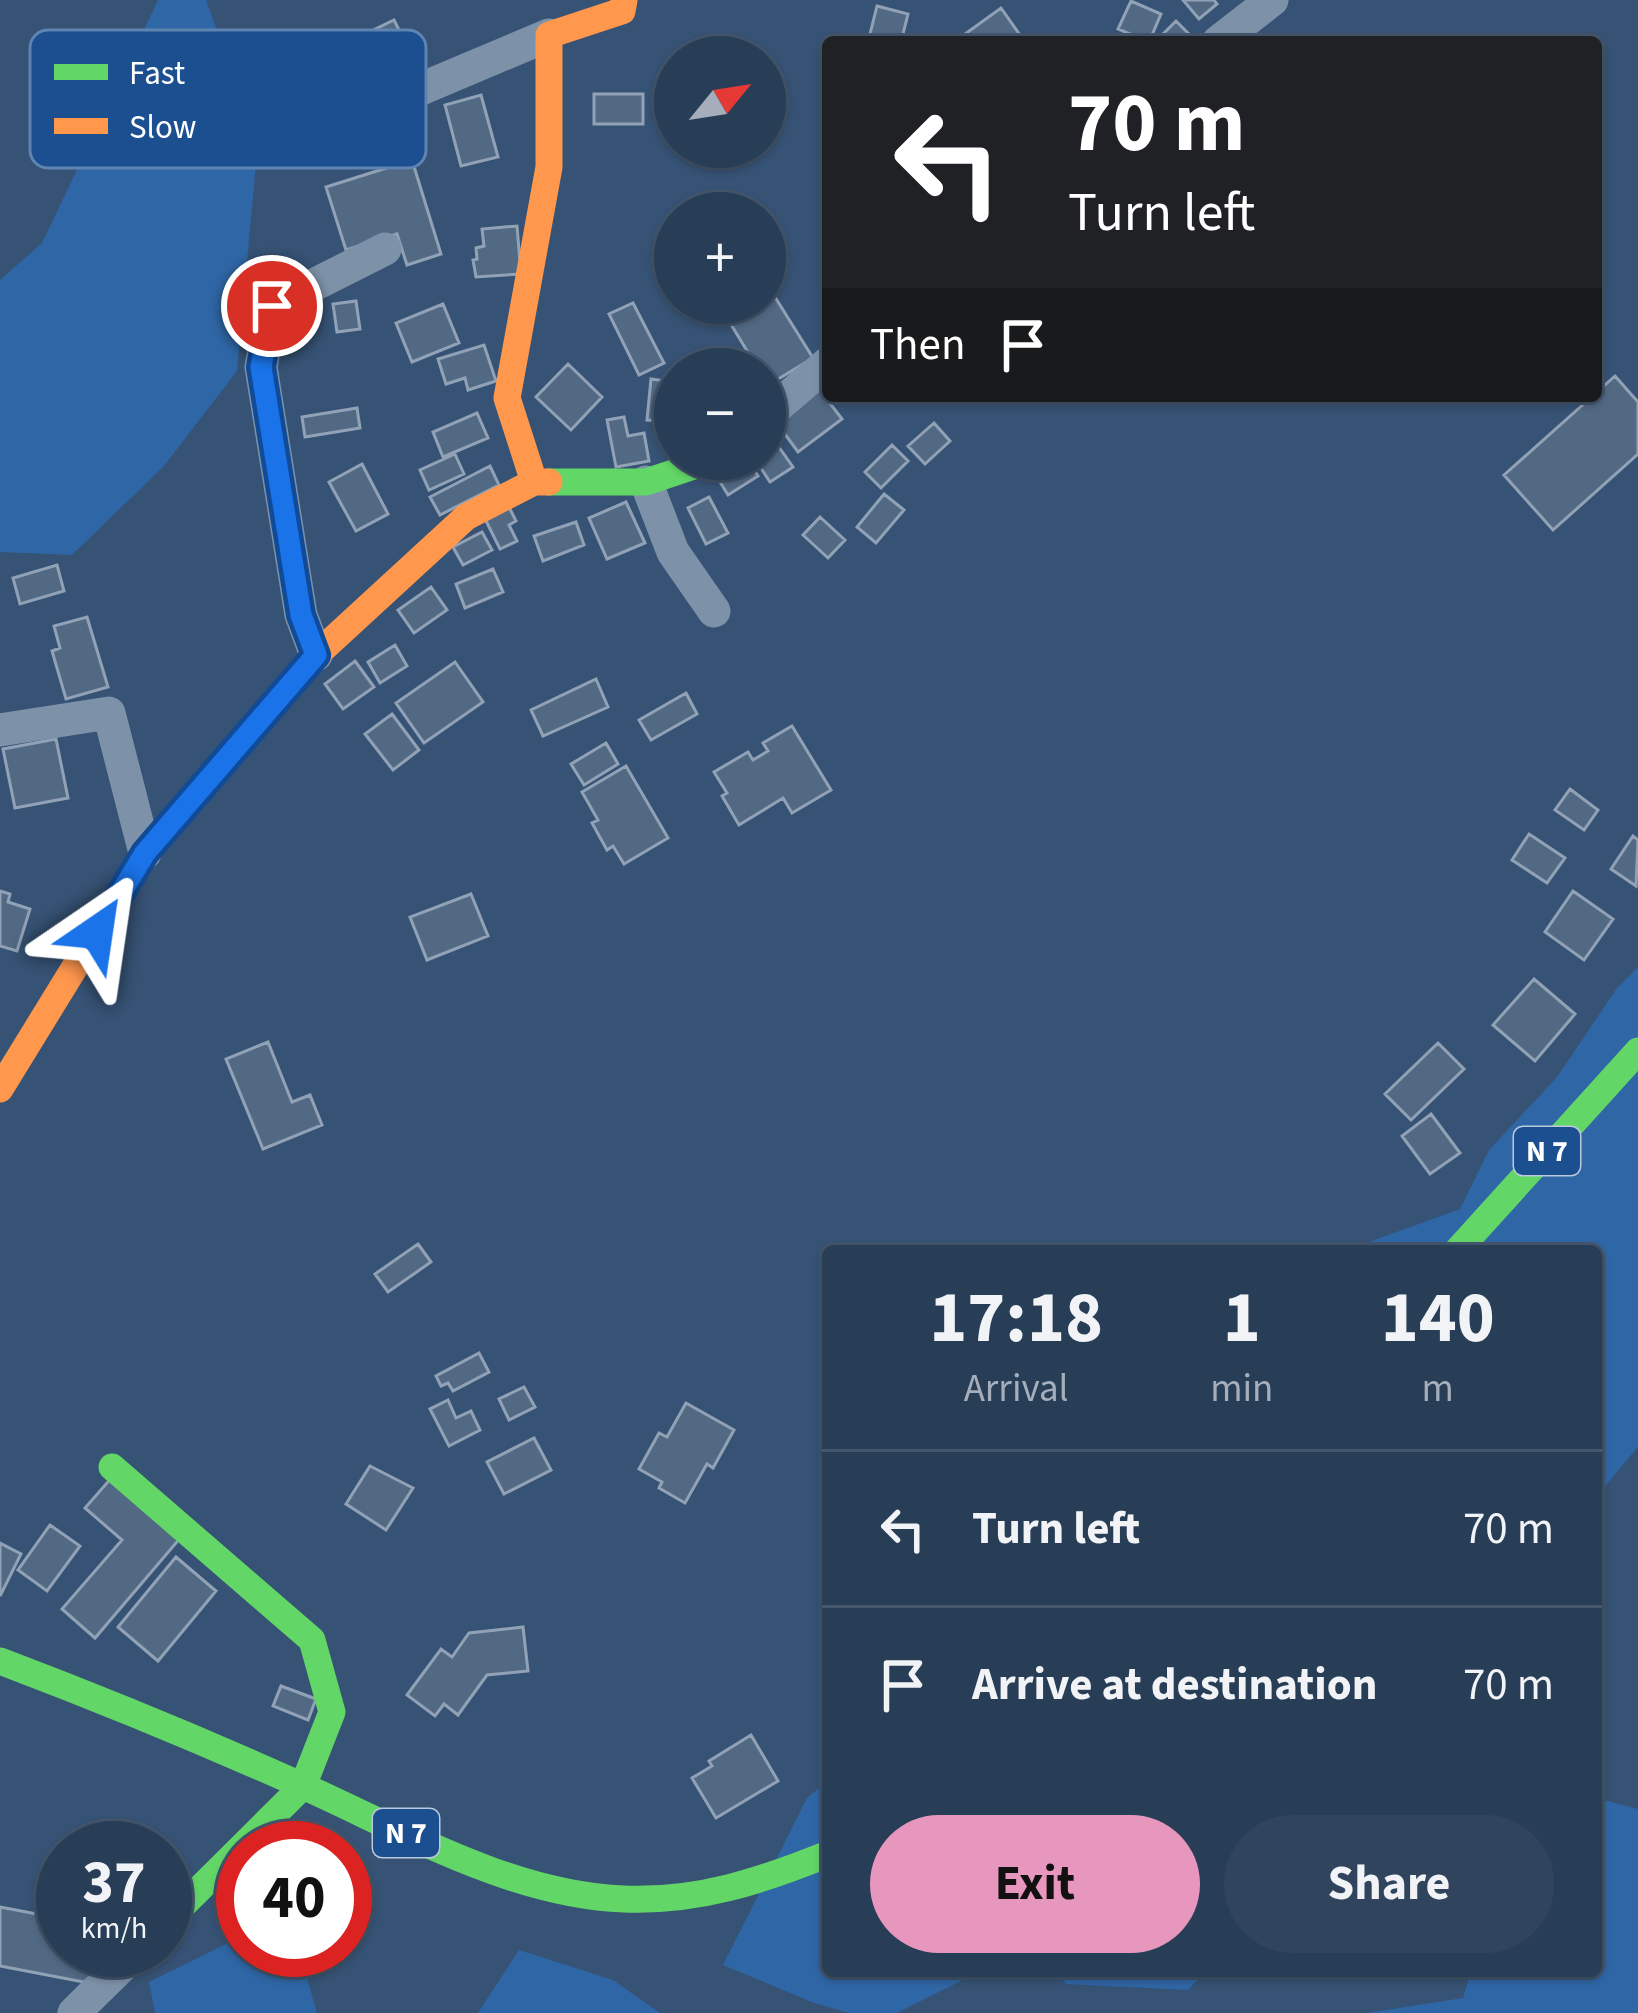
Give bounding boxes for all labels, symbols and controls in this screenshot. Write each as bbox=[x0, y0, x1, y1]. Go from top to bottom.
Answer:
legend bbox=[30, 30, 426, 168]
north arrow bbox=[654, 36, 786, 168]
map controls bbox=[654, 36, 786, 480]
text: Fast bbox=[129, 50, 185, 97]
text: 70 m bbox=[1068, 64, 1246, 184]
icon: left bbox=[870, 84, 1026, 240]
text: Slow bbox=[129, 104, 197, 151]
text: Turn left bbox=[1068, 175, 1255, 252]
button: + bbox=[654, 192, 786, 324]
pin bbox=[221, 255, 323, 357]
icon: arrive bbox=[239, 273, 305, 339]
icon: arrive bbox=[990, 312, 1056, 378]
text: Then bbox=[870, 313, 966, 377]
button: − bbox=[654, 348, 786, 480]
position arrow bbox=[34, 869, 160, 995]
road number: N 7 bbox=[1514, 1127, 1580, 1175]
text: 17:18 bbox=[929, 1267, 1103, 1370]
text: 1 bbox=[1223, 1267, 1261, 1370]
text: 140 bbox=[1381, 1267, 1495, 1370]
text: Arrival bbox=[964, 1361, 1069, 1417]
text: min bbox=[1210, 1361, 1273, 1417]
text: m bbox=[1422, 1361, 1454, 1417]
icon: left bbox=[870, 1496, 936, 1562]
text: Turn left bbox=[972, 1497, 1140, 1561]
text: 70 m bbox=[1463, 1497, 1554, 1561]
icon: arrive bbox=[870, 1652, 936, 1718]
text: Arrive at destination bbox=[972, 1653, 1377, 1717]
text: 70 m bbox=[1463, 1653, 1554, 1717]
road number: N 7 bbox=[373, 1809, 439, 1857]
button: Exit bbox=[870, 1815, 1200, 1953]
button: Share bbox=[1224, 1815, 1554, 1953]
speed limit sign: 40 bbox=[216, 1821, 372, 1977]
text: 37 bbox=[82, 1841, 146, 1926]
text: km/h bbox=[81, 1907, 147, 1950]

